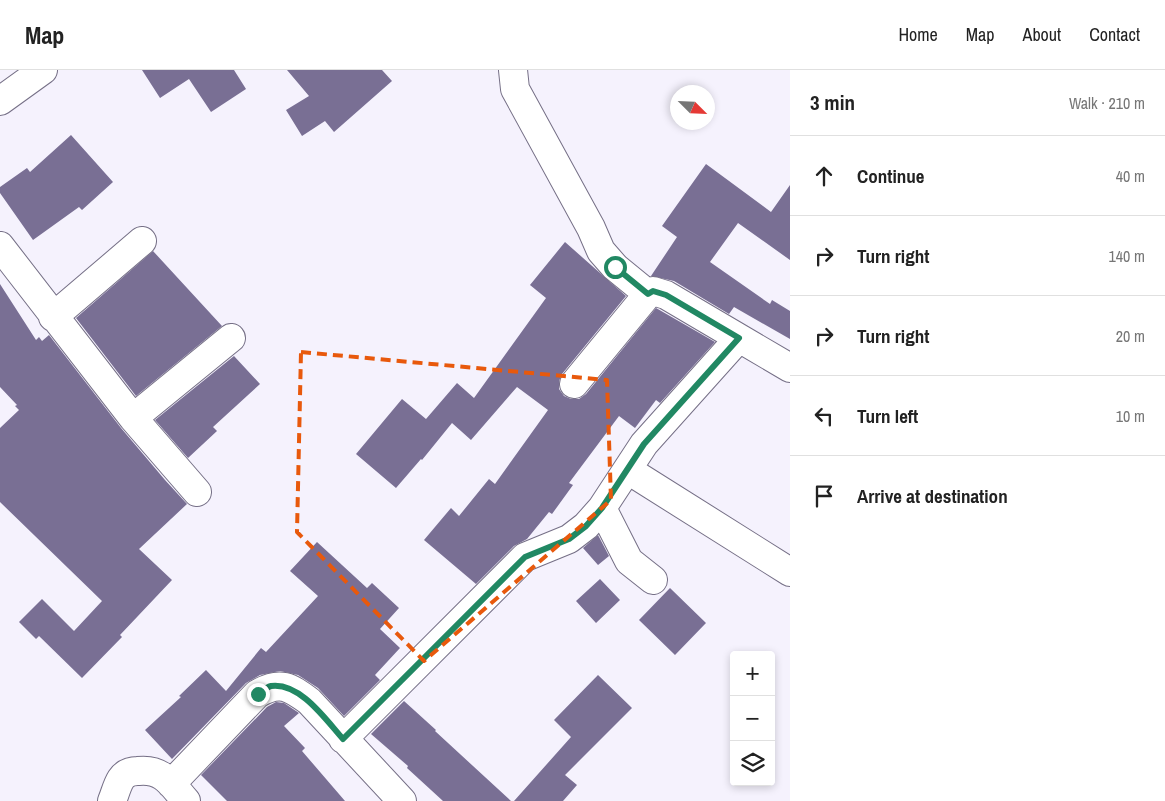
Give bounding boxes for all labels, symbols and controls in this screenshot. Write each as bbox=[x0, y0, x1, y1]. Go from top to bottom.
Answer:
text: Map bbox=[25, 19, 64, 51]
text: Home bbox=[898, 22, 938, 47]
text: Map bbox=[966, 22, 995, 47]
text: About bbox=[1023, 22, 1061, 47]
text: Contact bbox=[1089, 22, 1140, 47]
north arrow bbox=[670, 85, 715, 130]
text: 3 min bbox=[810, 88, 855, 117]
text: Walk · 210 m bbox=[1069, 92, 1145, 114]
icon: ahead bbox=[810, 162, 838, 190]
text: Continue bbox=[857, 163, 925, 189]
text: 40 m bbox=[1116, 165, 1145, 187]
icon: right bbox=[810, 242, 838, 270]
text: Turn right bbox=[857, 243, 929, 269]
text: 140 m bbox=[1109, 245, 1145, 267]
route start bbox=[604, 256, 627, 279]
icon: right bbox=[810, 322, 838, 350]
text: Turn right bbox=[857, 323, 929, 349]
text: 20 m bbox=[1116, 325, 1145, 347]
icon: left bbox=[810, 402, 838, 430]
text: Turn left bbox=[857, 403, 918, 429]
text: 10 m bbox=[1116, 405, 1145, 427]
icon: arrive bbox=[810, 482, 838, 510]
text: Arrive at destination bbox=[857, 483, 1008, 509]
map controls bbox=[730, 651, 775, 786]
button: + bbox=[730, 651, 775, 696]
route end bbox=[247, 683, 270, 706]
button: − bbox=[730, 696, 775, 741]
button: layers bbox=[730, 741, 775, 786]

